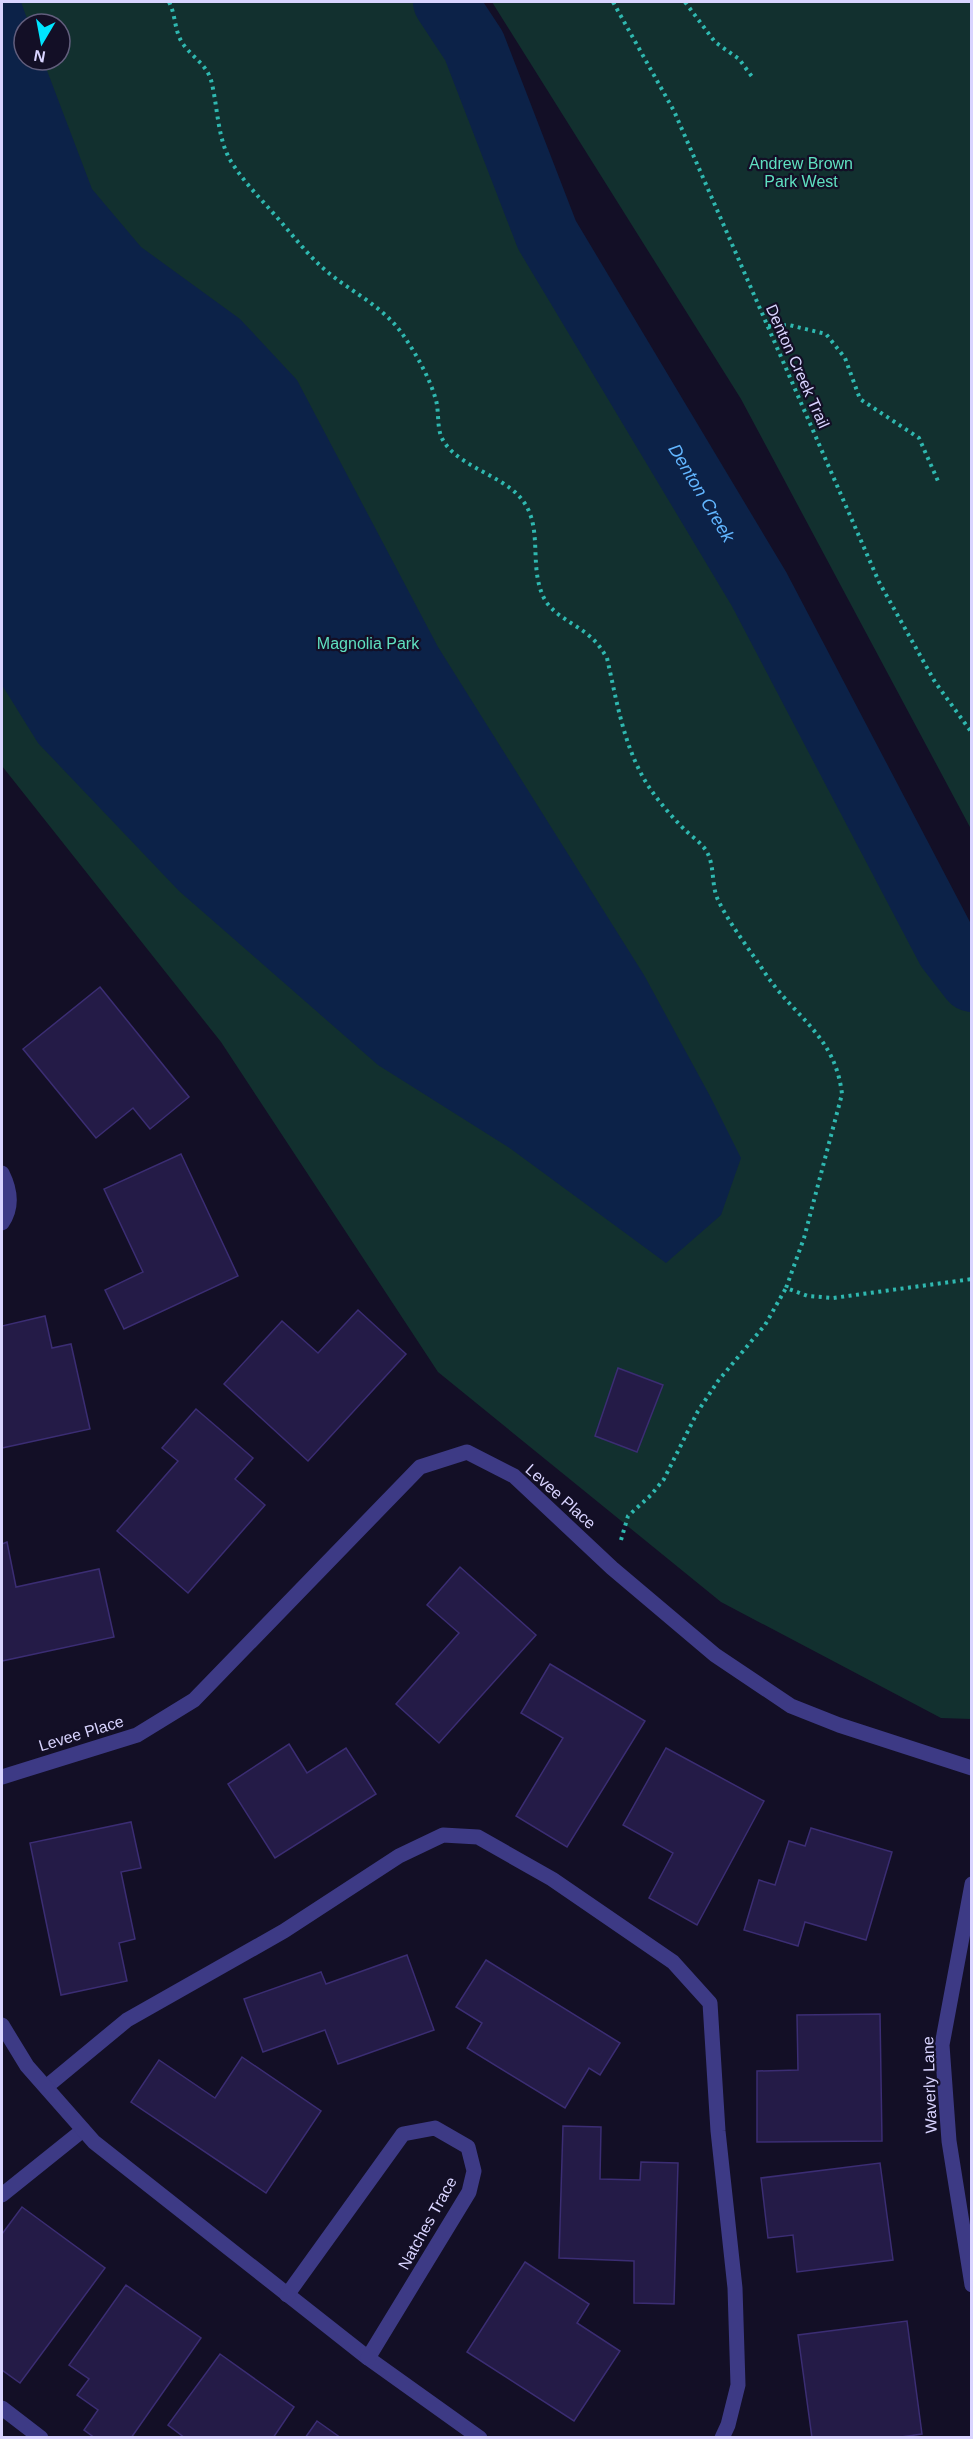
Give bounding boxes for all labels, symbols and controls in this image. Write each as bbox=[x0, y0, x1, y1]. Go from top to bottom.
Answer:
north arrow bbox=[12, 12, 72, 72]
text: N bbox=[32, 47, 47, 66]
park label: Andrew Brown Park West bbox=[749, 155, 853, 190]
street label: Denton Creek Trail bbox=[763, 302, 832, 431]
water label: Denton Creek bbox=[664, 440, 739, 547]
park label: Magnolia Park bbox=[317, 635, 420, 652]
street label: Levee Place bbox=[522, 1461, 599, 1532]
street label: Levee Place bbox=[37, 1712, 126, 1754]
street label: Waverly Lane bbox=[919, 2036, 940, 2134]
street label: Natches Trace bbox=[395, 2174, 460, 2272]

